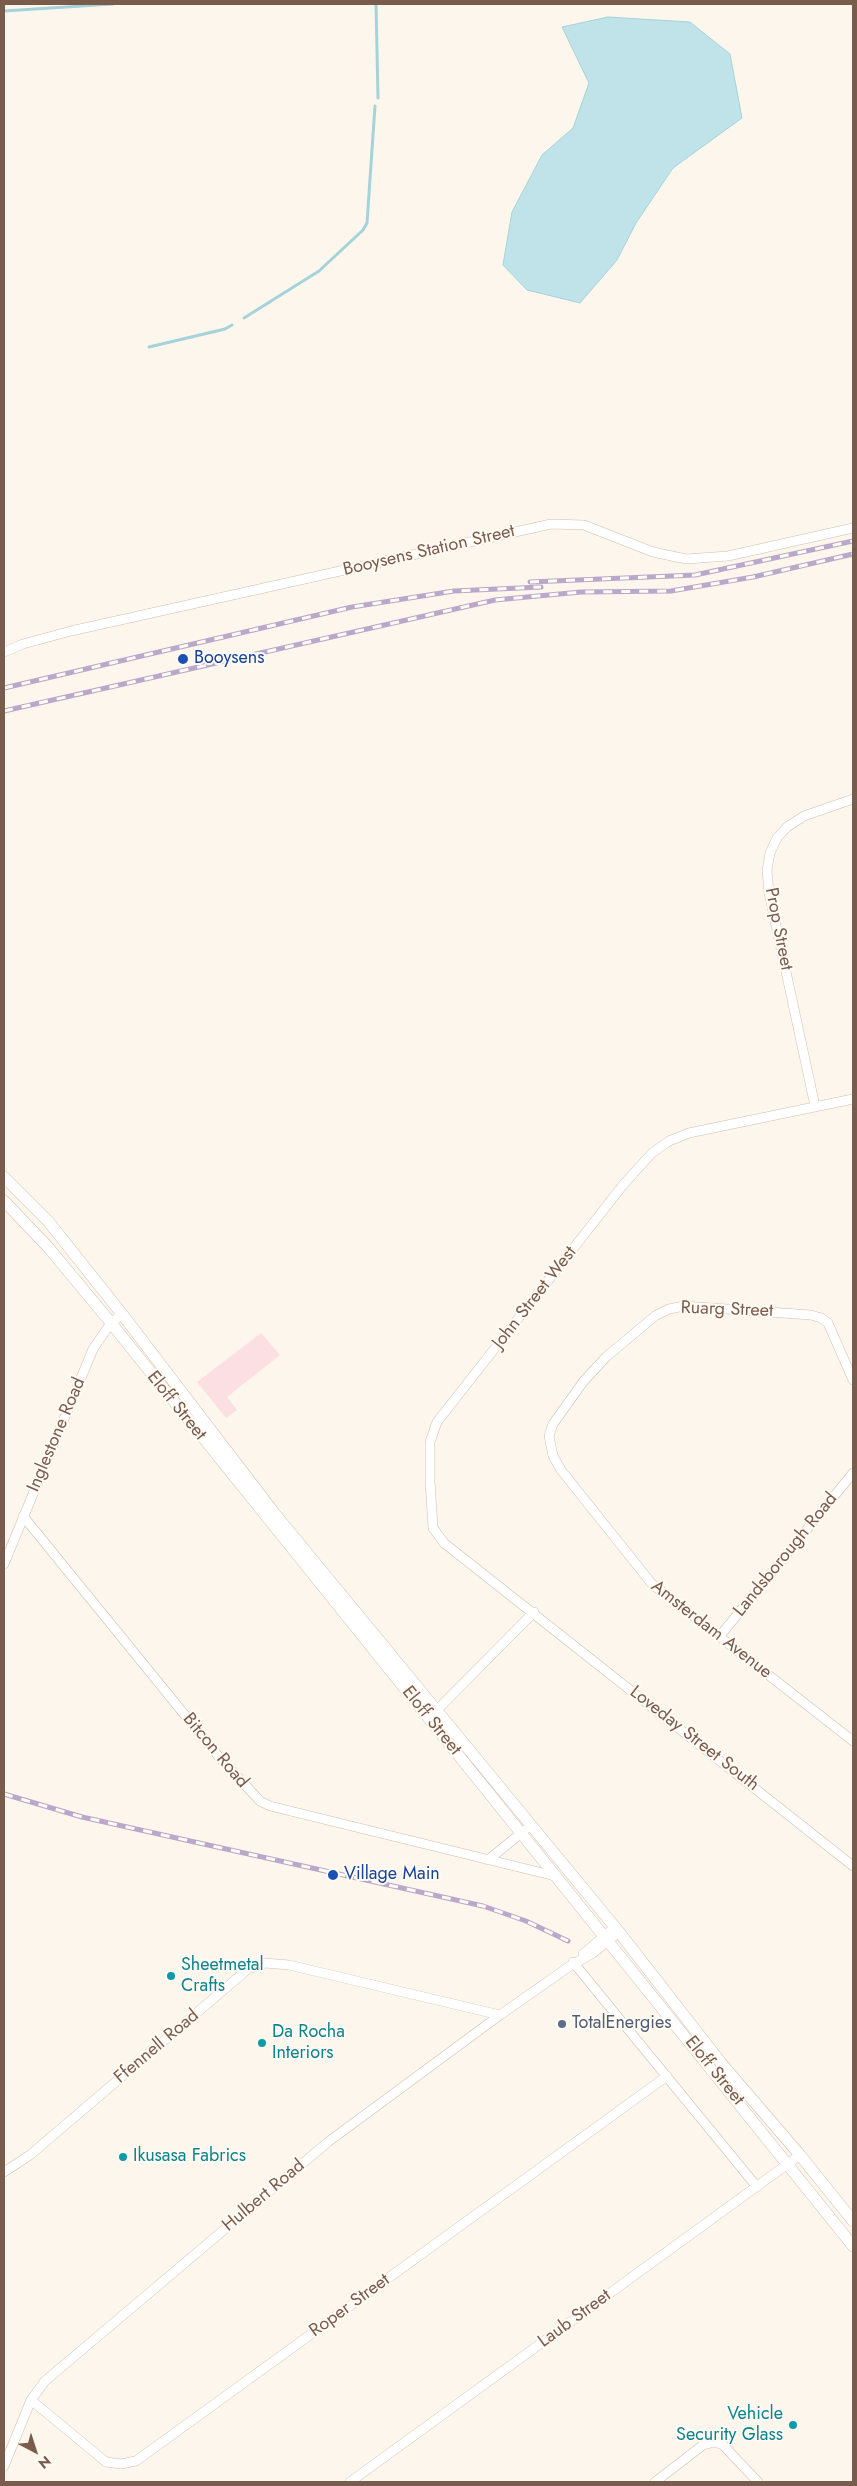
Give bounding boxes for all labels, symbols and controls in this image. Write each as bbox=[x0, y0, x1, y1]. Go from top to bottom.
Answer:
street label: Booysens Station Street bbox=[341, 521, 517, 581]
place label: Booysens bbox=[194, 648, 265, 670]
marker: Booysens bbox=[176, 652, 190, 666]
street label: Prop Street bbox=[759, 886, 797, 972]
street label: John Street West bbox=[488, 1242, 582, 1354]
street label: Ruarg Street bbox=[680, 1298, 774, 1322]
street label: Eloff Street bbox=[142, 1367, 210, 1445]
street label: Inglestone Road bbox=[23, 1375, 91, 1495]
street label: Landsborough Road bbox=[729, 1489, 843, 1621]
street label: Amsterdam Avenue bbox=[646, 1576, 776, 1684]
street label: Eloff Street bbox=[397, 1682, 465, 1760]
street label: Loveday Street South bbox=[625, 1682, 763, 1796]
street label: Bitcon Road bbox=[177, 1709, 253, 1793]
place label: Village Main bbox=[344, 1864, 440, 1886]
marker: Village Main bbox=[326, 1868, 340, 1882]
place label: Sheetmetal Crafts bbox=[181, 1955, 264, 1998]
marker: Sheetmetal Crafts bbox=[165, 1970, 177, 1982]
street label: Ffennell Road bbox=[110, 2005, 204, 2089]
place label: TotalEnergies bbox=[572, 2013, 672, 2035]
marker: TotalEnergies bbox=[556, 2018, 568, 2030]
place label: Da Rocha Interiors bbox=[272, 2022, 345, 2064]
street label: Eloff Street bbox=[680, 2032, 748, 2110]
marker: Da Rocha Interiors bbox=[256, 2037, 268, 2049]
place label: Ikusasa Fabrics bbox=[133, 2146, 246, 2168]
marker: Ikusasa Fabrics bbox=[117, 2151, 129, 2163]
street label: Hulbert Road bbox=[218, 2155, 310, 2237]
street label: Roper Street bbox=[306, 2270, 394, 2342]
street label: Laub Street bbox=[534, 2285, 616, 2353]
place label: Vehicle Security Glass bbox=[676, 2404, 783, 2446]
marker: Vehicle Security Glass bbox=[787, 2419, 799, 2431]
north arrow bbox=[10, 2426, 60, 2476]
text: N bbox=[34, 2451, 55, 2474]

